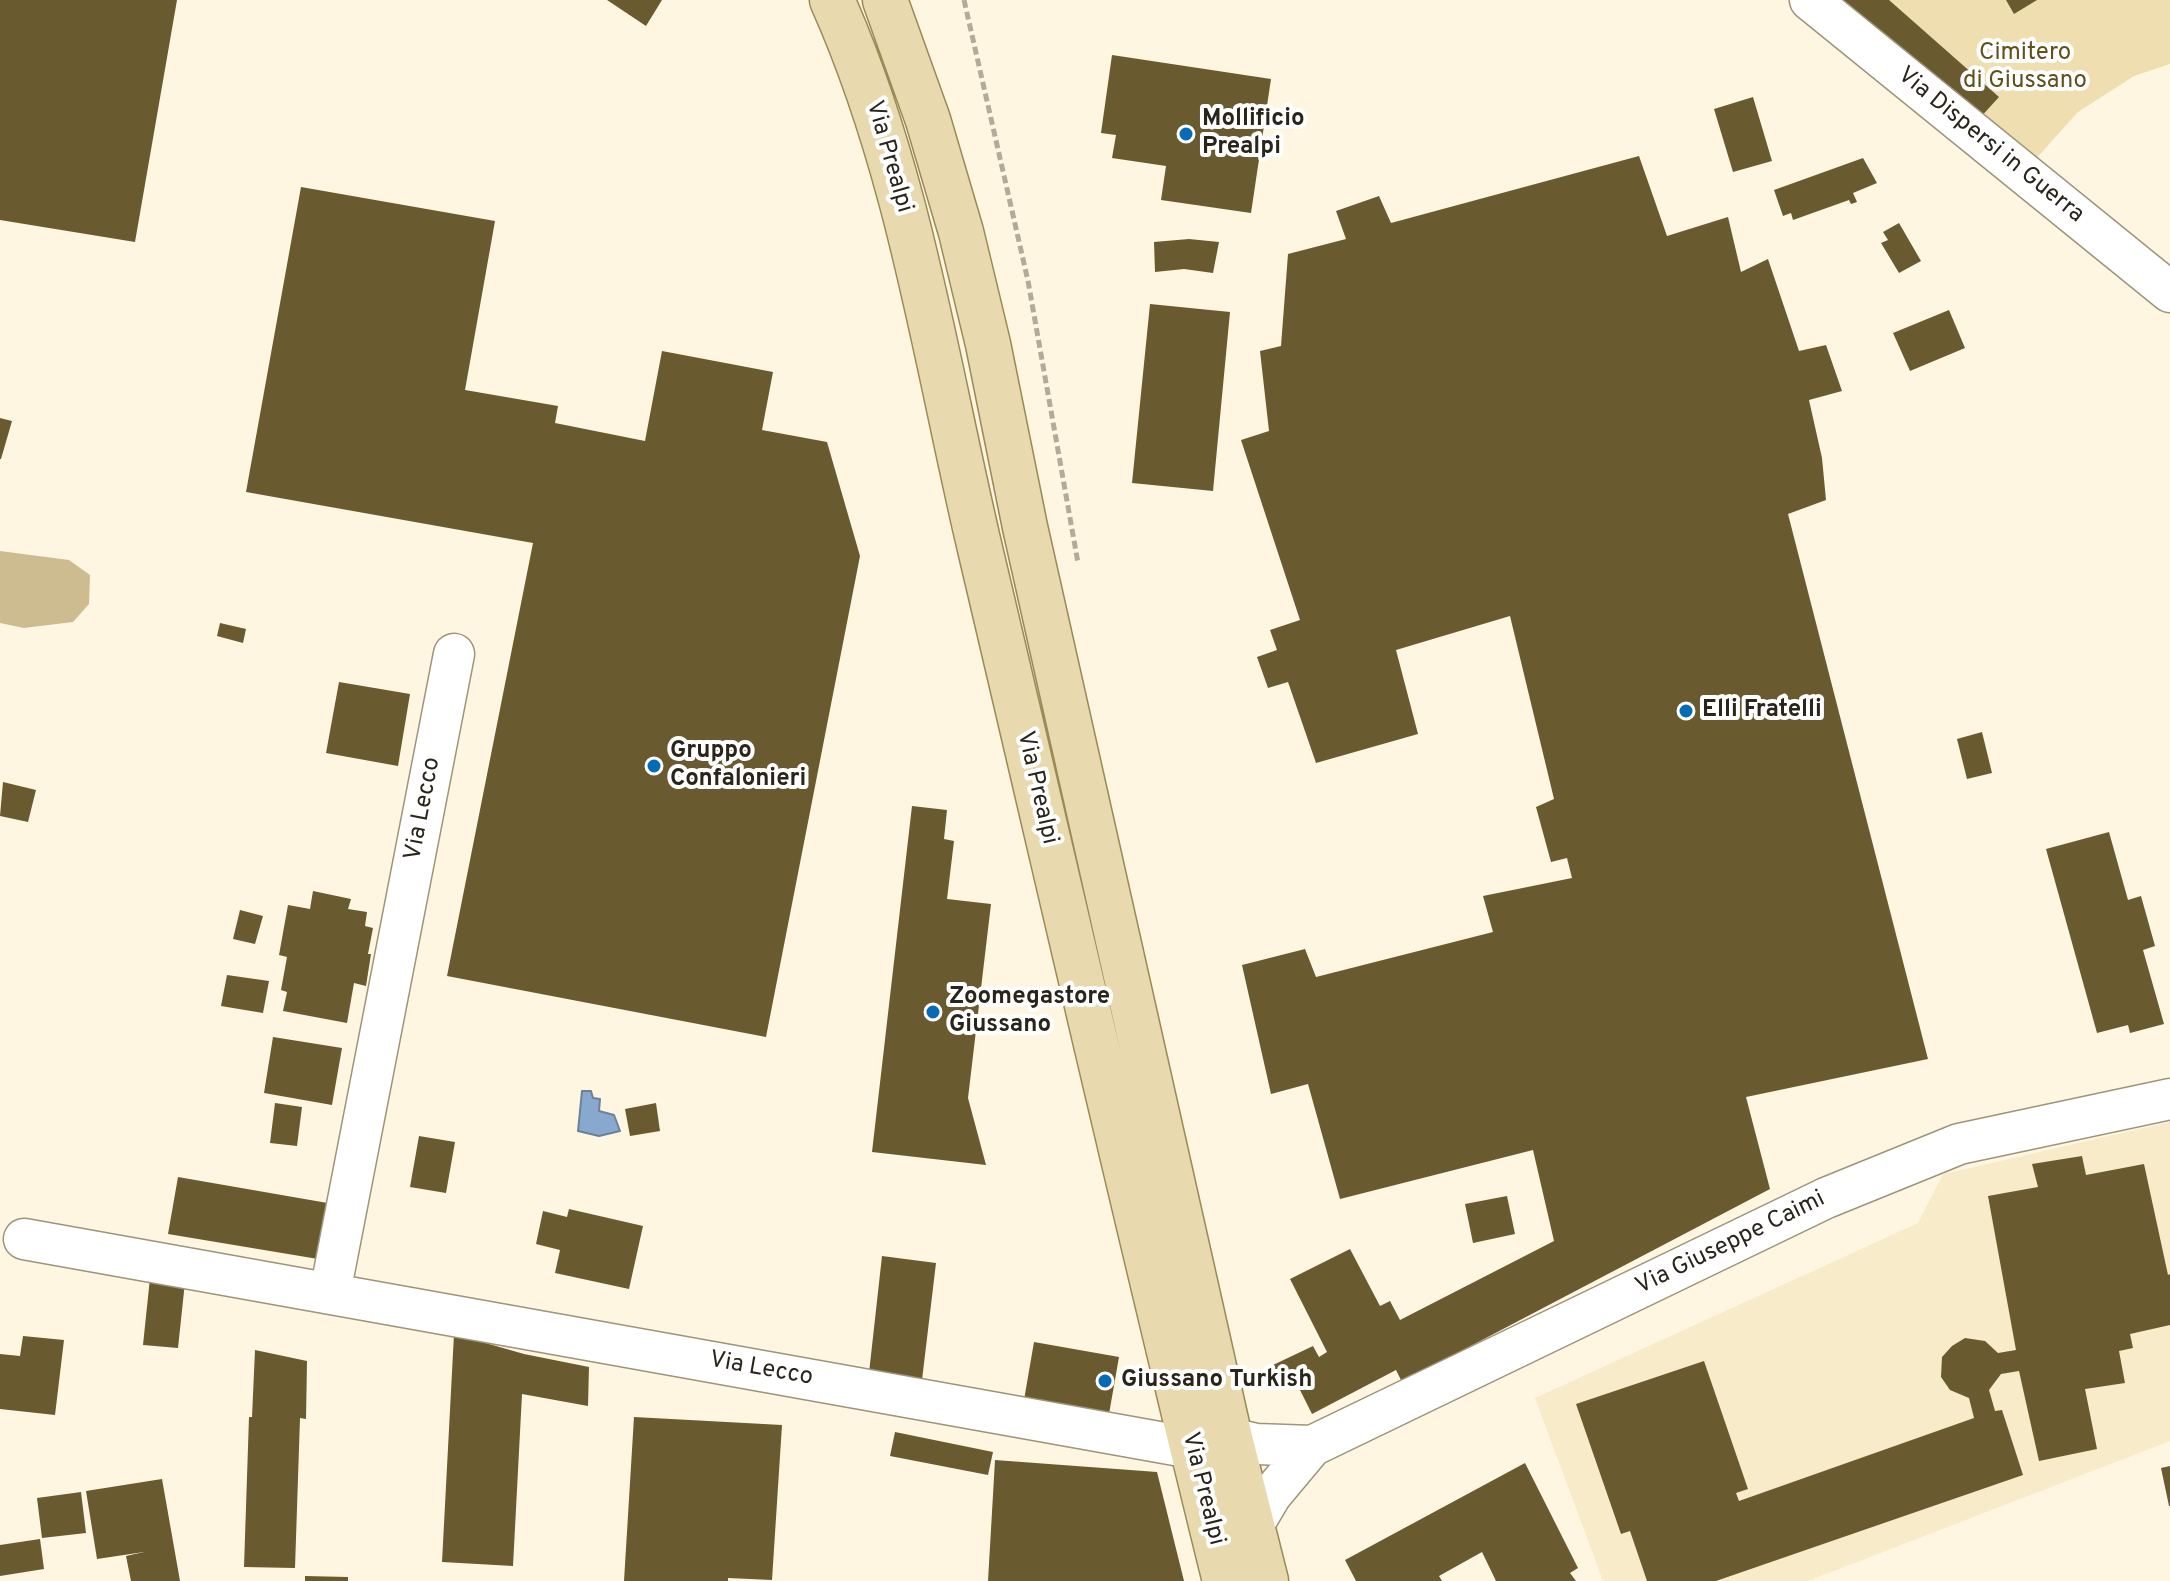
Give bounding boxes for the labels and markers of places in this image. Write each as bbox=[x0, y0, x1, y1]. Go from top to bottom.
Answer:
place label: Mollificio Prealpi bbox=[1202, 106, 1305, 162]
marker: Mollificio Prealpi bbox=[1177, 125, 1195, 143]
place label: Elli Fratelli bbox=[1702, 697, 1822, 725]
marker: Elli Fratelli bbox=[1677, 702, 1695, 720]
place label: Gruppo Confalonieri bbox=[670, 738, 806, 794]
marker: Gruppo Confalonieri bbox=[645, 757, 663, 775]
place label: Zoomegastore Giussano bbox=[949, 984, 1110, 1040]
marker: Zoomegastore Giussano bbox=[924, 1003, 942, 1021]
place label: Giussano Turkish bbox=[1121, 1367, 1312, 1395]
marker: Giussano Turkish bbox=[1096, 1372, 1114, 1390]

